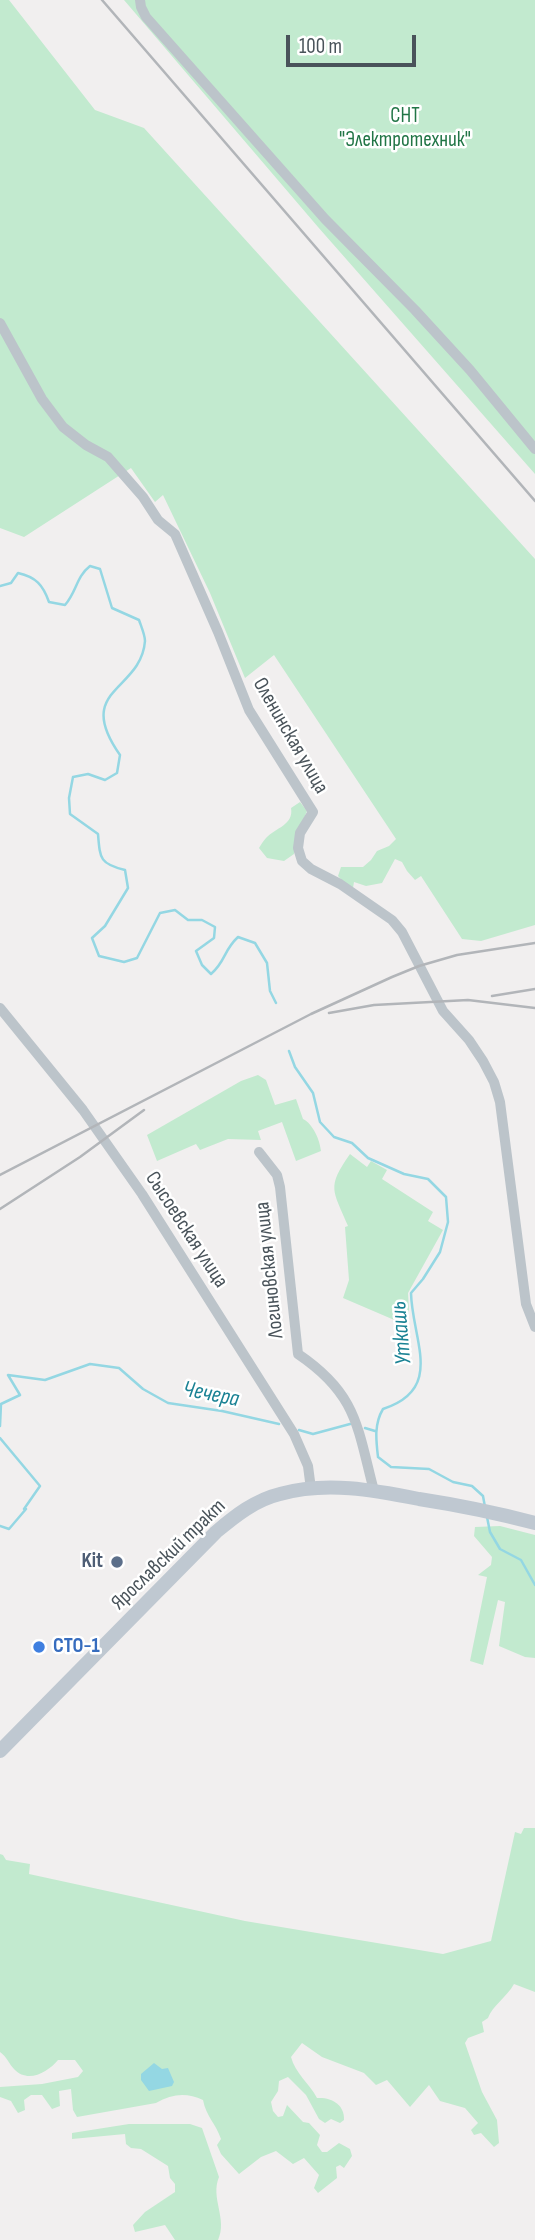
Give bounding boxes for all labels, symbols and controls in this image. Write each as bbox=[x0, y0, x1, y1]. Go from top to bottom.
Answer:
scale bar bbox=[290, 21, 420, 65]
text: 100 m bbox=[299, 34, 342, 59]
park label: СНТ "Электротехник" bbox=[339, 104, 471, 154]
street label: Оленинская улица bbox=[247, 674, 333, 798]
street label: Сысоевская улица bbox=[139, 1167, 233, 1293]
street label: Логиновская улица bbox=[250, 1200, 290, 1340]
water label: Уткашь bbox=[385, 1300, 419, 1366]
water label: Чечера bbox=[181, 1376, 241, 1414]
street label: Ярославский тракт bbox=[107, 1494, 231, 1616]
place label: Kit bbox=[81, 1549, 103, 1575]
marker: Kit bbox=[109, 1554, 125, 1570]
place label: СТО-1 bbox=[53, 1634, 100, 1660]
marker: СТО-1 bbox=[31, 1639, 47, 1655]

